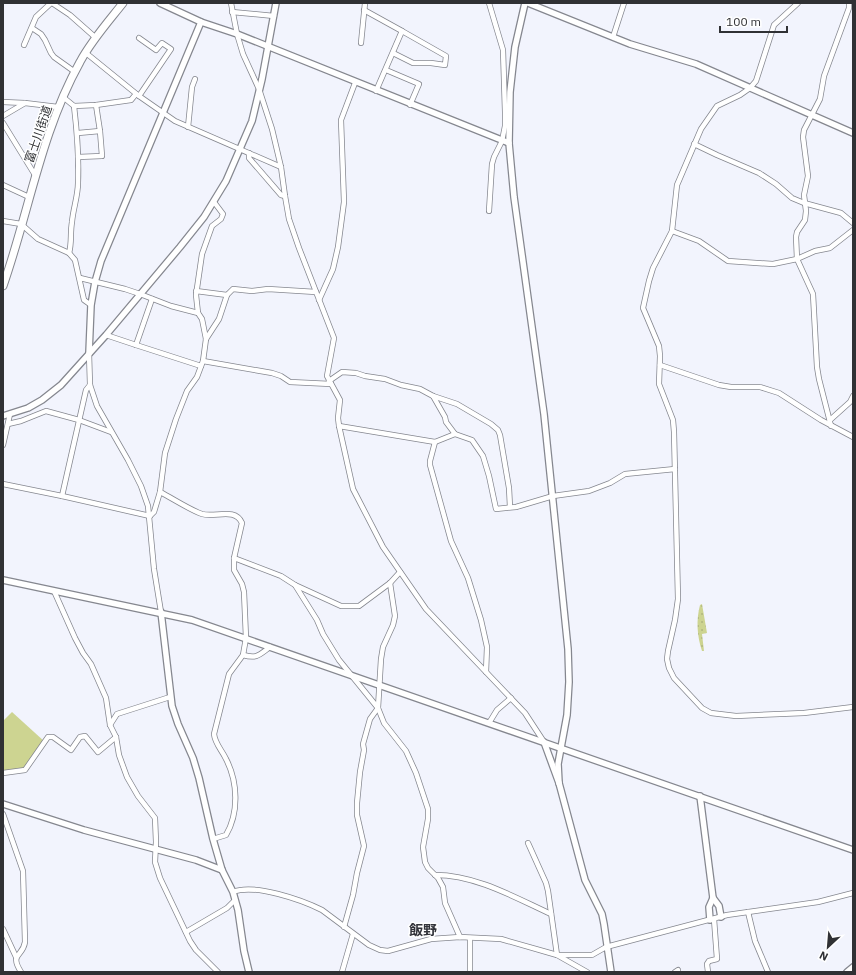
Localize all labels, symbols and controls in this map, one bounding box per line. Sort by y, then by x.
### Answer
scale bar [720,8,787,34]
text: 100 m [726,14,761,29]
street label: 富士川街道 [21,103,55,165]
district label: 飯野 [409,921,437,939]
north arrow [808,927,848,967]
text: N [817,948,830,964]

